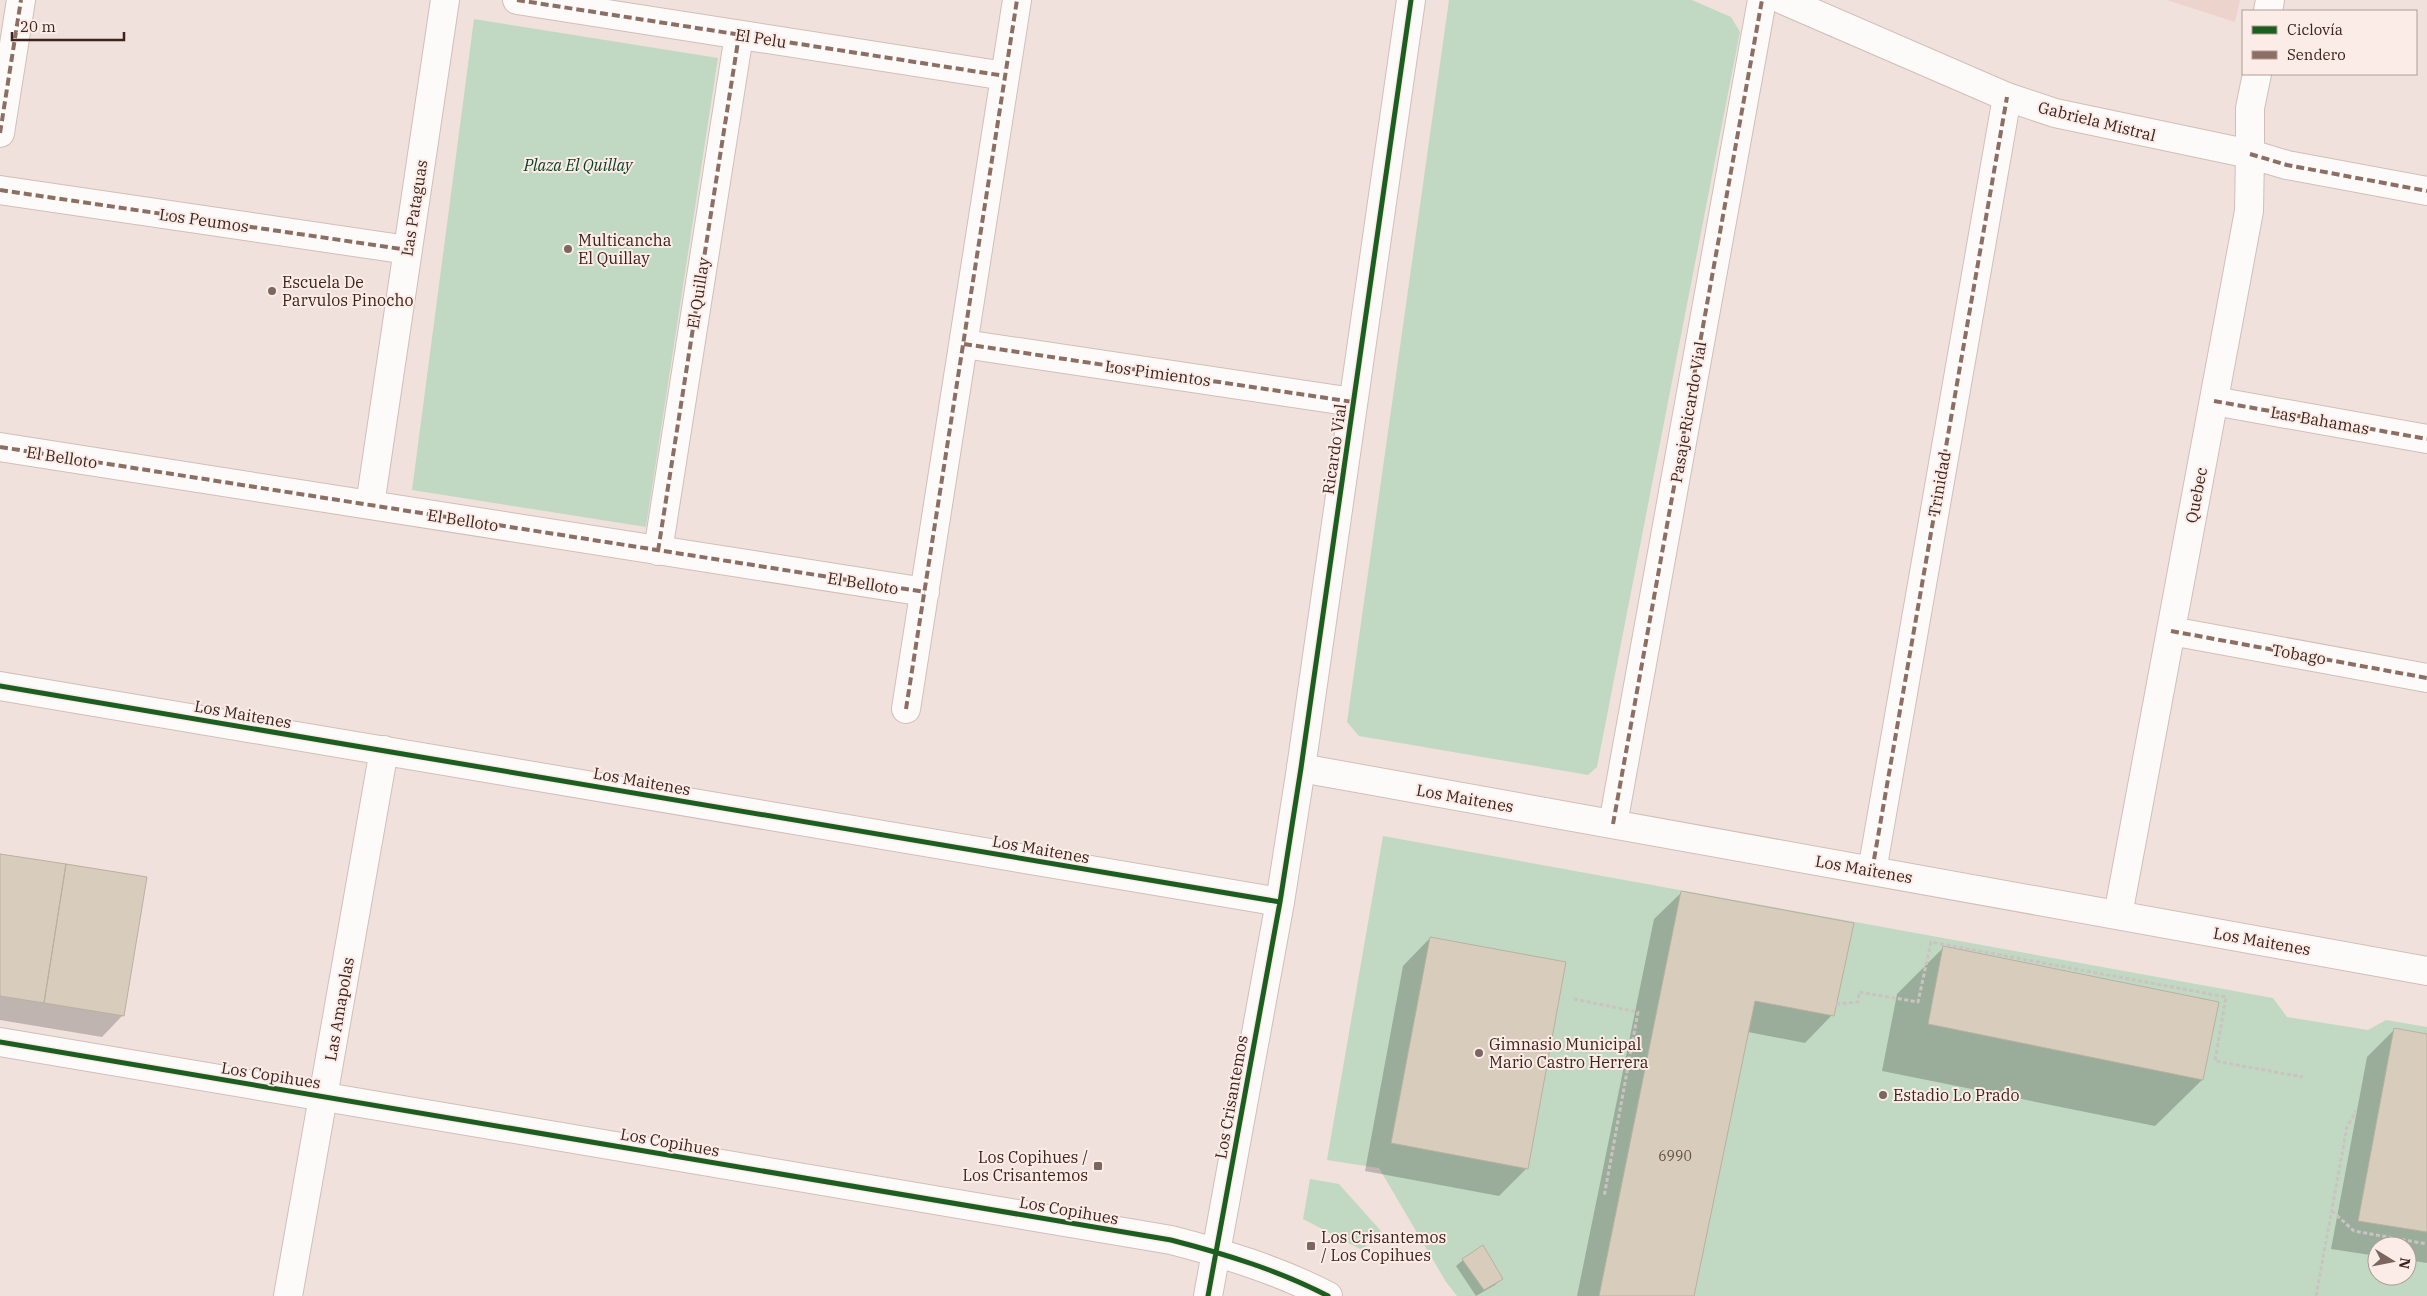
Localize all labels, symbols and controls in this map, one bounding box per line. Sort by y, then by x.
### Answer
scale bar [12,10,125,42]
legend [2242,10,2417,75]
text: 20 m [20,17,56,36]
text: Ciclovía [2287,20,2343,39]
street label: El Pelu [734,24,788,52]
text: Sendero [2287,45,2346,64]
street label: Gabriela Mistral [2036,97,2158,145]
park label: Plaza El Quillay [523,155,634,175]
street label: Las Pataguas [396,158,432,258]
street label: Los Peumos [158,204,250,236]
place label: Multicancha El Quillay [578,230,672,268]
marker: Multicancha El Quillay [562,243,574,255]
street label: El Quillay [683,255,714,330]
place label: Escuela De Parvulos Pinocho [282,272,414,310]
marker: Escuela De Parvulos Pinocho [266,285,278,297]
street label: Pasaje Ricardo Vial [1666,339,1710,484]
street label: Los Pimientos [1104,356,1212,390]
street label: Las Bahamas [2269,401,2371,439]
street label: Ricardo Vial [1318,402,1350,496]
street label: El Belloto [25,442,99,472]
street label: Trinidad [1923,450,1955,518]
street label: Quebec [2181,465,2211,525]
street label: El Belloto [426,505,500,535]
street label: El Belloto [826,568,900,598]
street label: Tobago [2270,639,2328,669]
street label: Los Maitenes [193,696,293,732]
street label: Los Maitenes [592,763,692,799]
street label: Los Maitenes [1415,780,1515,816]
street label: Los Maitenes [991,831,1091,867]
street label: Los Maitenes [1814,851,1914,887]
street label: Los Maitenes [2212,923,2312,959]
street label: Las Amapolas [320,956,358,1062]
street label: Los Crisantemos [1210,1034,1252,1160]
place label: Gimnasio Municipal Mario Castro Herrera [1489,1034,1649,1072]
marker: Gimnasio Municipal Mario Castro Herrera [1473,1047,1485,1059]
street label: Los Copihues [220,1057,322,1093]
place label: Estadio Lo Prado [1893,1085,2020,1105]
marker: Estadio Lo Prado [1877,1089,1889,1101]
street label: Los Copihues [619,1123,721,1161]
place label: Los Copihues / Los Crisantemos [963,1147,1088,1185]
house number: 6990 [1658,1147,1692,1165]
marker: Los Copihues / Los Crisantemos [1092,1160,1104,1172]
street label: Los Copihues [1018,1191,1120,1229]
place label: Los Crisantemos / Los Copihues [1321,1227,1446,1265]
north arrow [2367,1236,2417,1286]
marker: Los Crisantemos / Los Copihues [1305,1240,1317,1252]
text: N [2395,1256,2415,1270]

